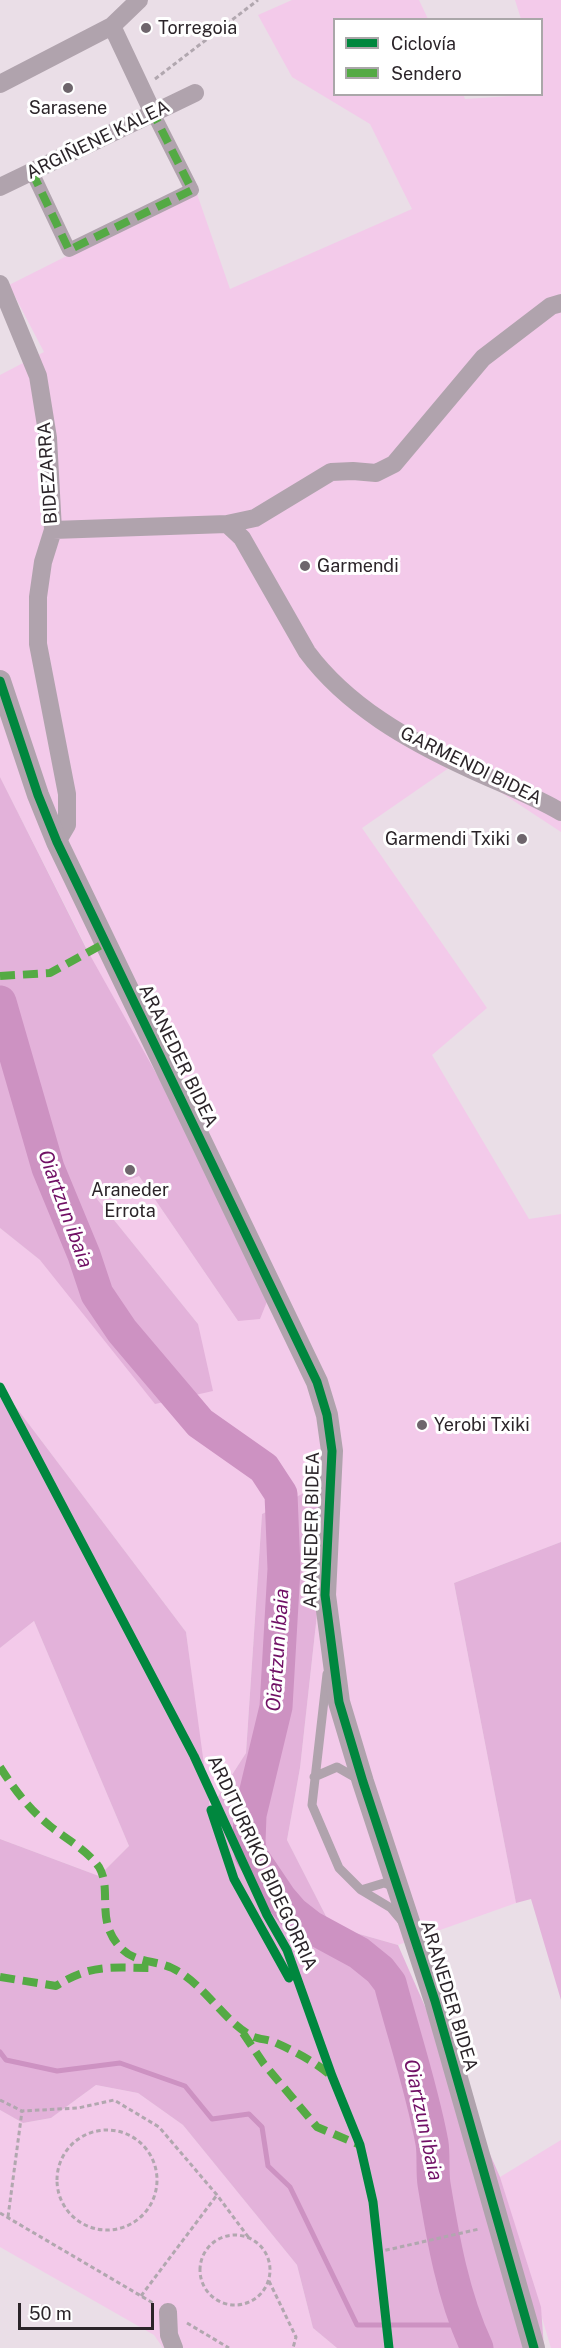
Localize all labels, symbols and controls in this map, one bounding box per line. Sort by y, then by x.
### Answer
place label: Torregoia [158,17,237,39]
legend [333,18,543,96]
marker: Torregoia [139,21,153,35]
text: Ciclovía [391,33,456,54]
text: Sendero [391,63,462,84]
marker: Sarasene [61,81,75,95]
street label: ARGIÑENE KALEA [23,96,173,184]
place label: Sarasene [29,97,107,119]
street label: BIDEZARRA [34,421,62,525]
place label: Garmendi [317,555,399,577]
marker: Garmendi [298,559,312,573]
street label: GARMENDI BIDEA [397,722,545,810]
place label: Garmendi Txiki [385,828,510,850]
marker: Garmendi Txiki [515,832,529,846]
street label: ARANEDER BIDEA [134,981,222,1131]
water label: Oiartzun ibaia [33,1147,97,1271]
marker: Araneder Errota [123,1163,137,1177]
place label: Araneder Errota [91,1179,169,1222]
place label: Yerobi Txiki [434,1414,530,1436]
marker: Yerobi Txiki [415,1418,429,1432]
street label: ARANEDER BIDEA [300,1452,324,1608]
water label: Oiartzun ibaia [262,1588,294,1712]
street label: ARDITURRIKO BIDEGORRIA [203,1752,321,1974]
street label: ARANEDER BIDEA [416,1918,482,2074]
water label: Oiartzun ibaia [398,2057,448,2183]
scale bar [21,2291,158,2329]
text: 50 m [29,2303,72,2324]

